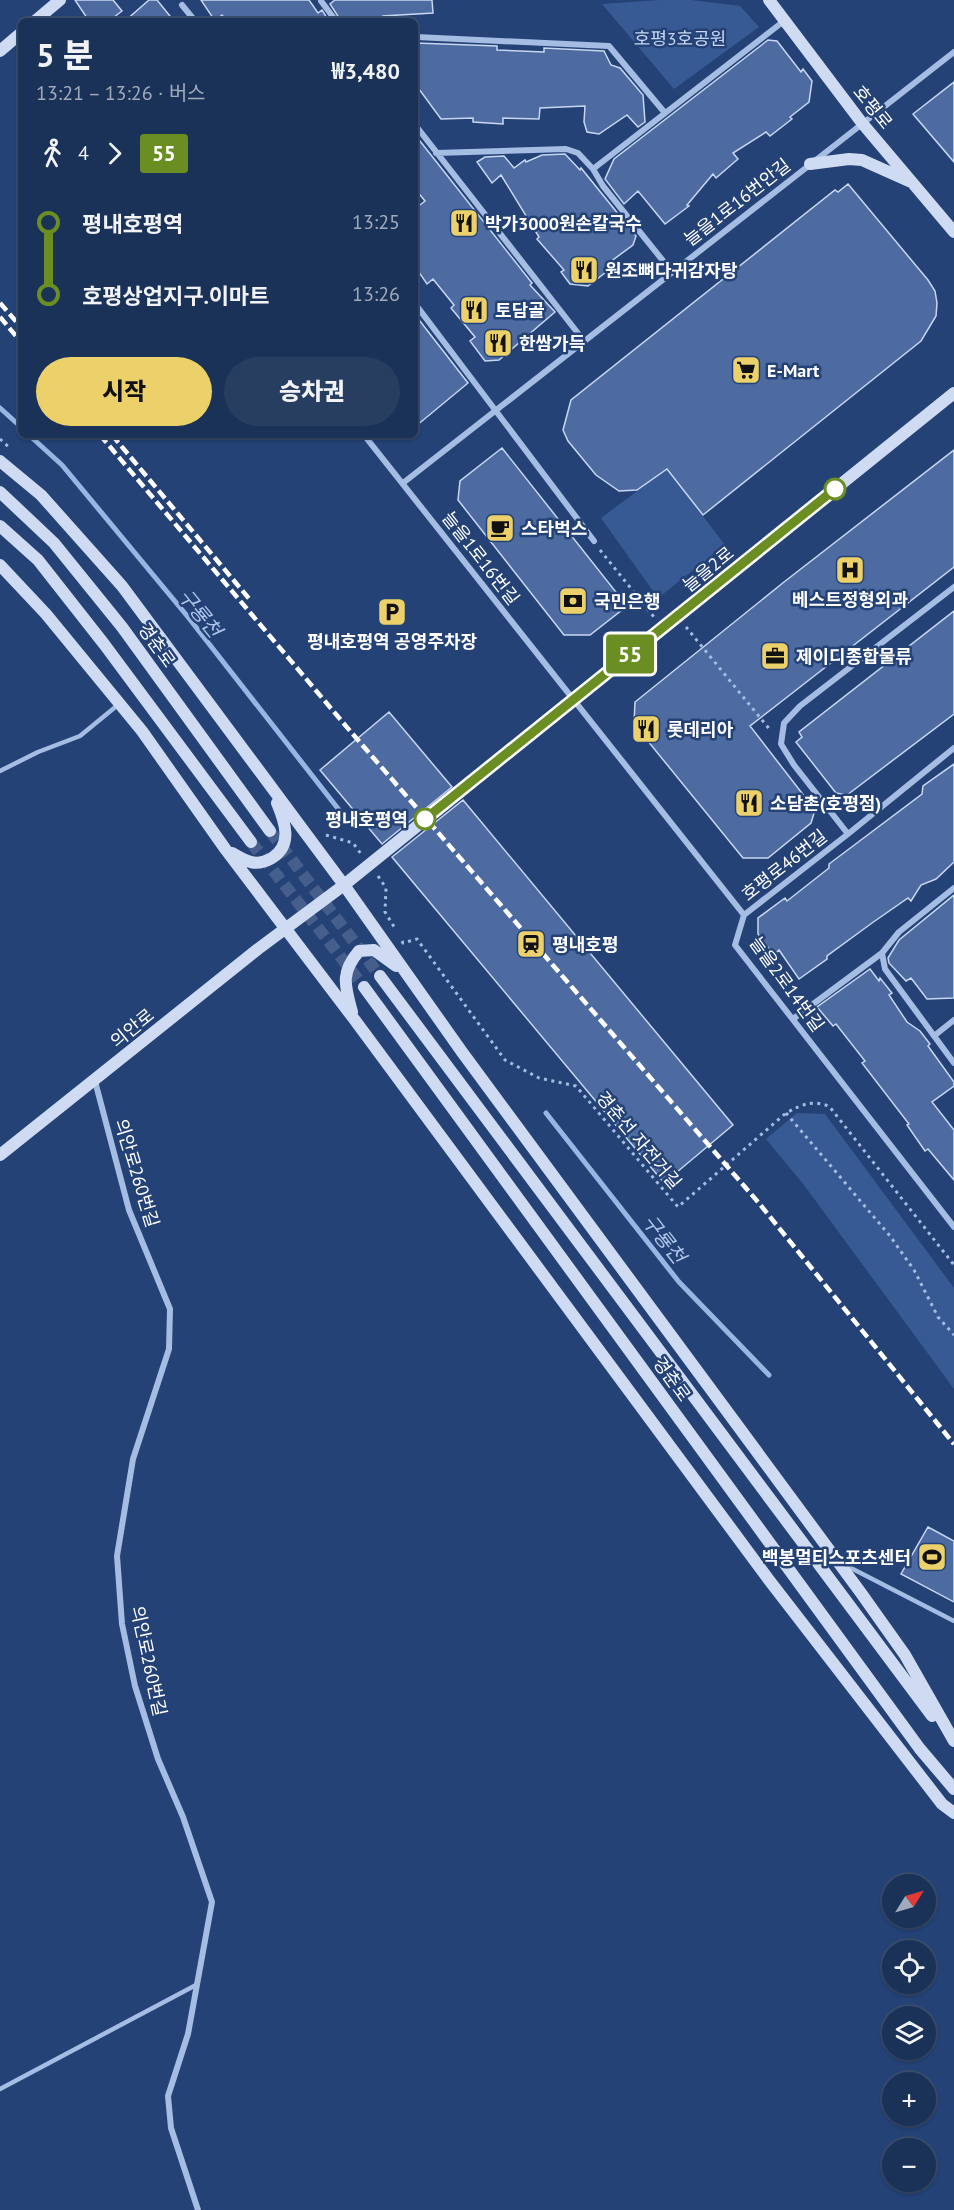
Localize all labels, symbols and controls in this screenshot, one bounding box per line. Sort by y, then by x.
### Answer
park label: 호평3호공원 [634,27,726,50]
text: 5 분 [36,33,93,76]
text: ₩3,480 [332,57,400,85]
text: 13:21 – 13:26 · 버스 [36,80,205,106]
street label: 호평로 [848,80,898,134]
icon: walk [36,137,69,170]
icon: forward [98,137,131,170]
text: 4 [78,140,89,166]
text: 55 [152,140,176,167]
street label: 늘을1로16번안길 [679,153,795,251]
restaurant icon: 박가3000원손칼국수 [448,207,480,239]
text: 13:25 [352,209,400,235]
text: 평내호평역 [82,210,183,238]
place label: 박가3000원손칼국수 [485,212,642,235]
restaurant icon: 원조뼈다귀감자탕 [568,254,600,286]
place label: 원조뼈다귀감자탕 [605,259,738,282]
text: 13:26 [352,281,400,307]
text: 호평상업지구.이마트 [82,282,270,310]
restaurant icon: 토담골 [458,294,490,326]
place label: 토담골 [495,299,545,322]
restaurant icon: 한쌈가득 [482,327,514,359]
place label: 한쌈가득 [519,332,585,355]
supermarket icon: E-Mart [730,354,762,386]
button: 시작 [36,357,212,426]
button: 승차권 [224,357,400,426]
place label: E-Mart [767,359,820,382]
unlabelled marker [824,478,846,500]
street label: 늘을1로16번길 [437,507,525,609]
cafe icon: 스타벅스 [484,512,516,544]
place label: 스타벅스 [521,517,587,540]
street label: 늘을2로 [678,541,738,597]
hospital icon: 베스트정형외과 [834,554,866,586]
water label: 구룡천 [173,583,229,645]
bank icon: 국민은행 [557,585,589,617]
place label: 베스트정형외과 [792,588,908,611]
place label: 국민은행 [594,590,660,613]
parking icon: 평내호평역 공영주차장 [376,596,408,628]
street label: 경춘로 [133,618,181,672]
place label: 평내호평역 공영주차장 [307,630,478,653]
line badge: 55 [603,634,657,674]
office icon: 제이디종합물류 [759,640,791,672]
text: 55 [618,641,642,668]
place label: 제이디종합물류 [796,645,912,668]
restaurant icon: 롯데리아 [630,713,662,745]
place label: 롯데리아 [667,718,734,741]
restaurant icon: 소담촌(호평점) [733,787,765,819]
place label: 소담촌(호평점) [770,792,881,815]
place label: 평내호평역 [325,808,408,831]
marker: 평내호평역 [414,808,436,830]
street label: 호평로46번길 [737,824,831,906]
station icon: 평내호평 [515,928,547,960]
street label: 늘을2로14번길 [745,932,829,1036]
place label: 평내호평 [552,933,618,956]
street label: 의안로 [105,1003,159,1053]
street label: 경춘선 자전거길 [591,1086,687,1194]
street label: 의안로260번길 [110,1116,164,1230]
water label: 구룡천 [637,1209,693,1271]
street label: 경춘로 [648,1352,696,1406]
sports icon: 백봉멀티스포츠센터 [916,1541,948,1573]
place label: 백봉멀티스포츠센터 [762,1546,911,1569]
street label: 의안로260번길 [126,1604,172,1718]
north arrow [882,1874,936,1928]
map controls [882,1874,936,2192]
button: locate [882,1940,936,1994]
button: layers [882,2006,936,2060]
button: + [882,2072,936,2126]
button: − [882,2138,936,2192]

